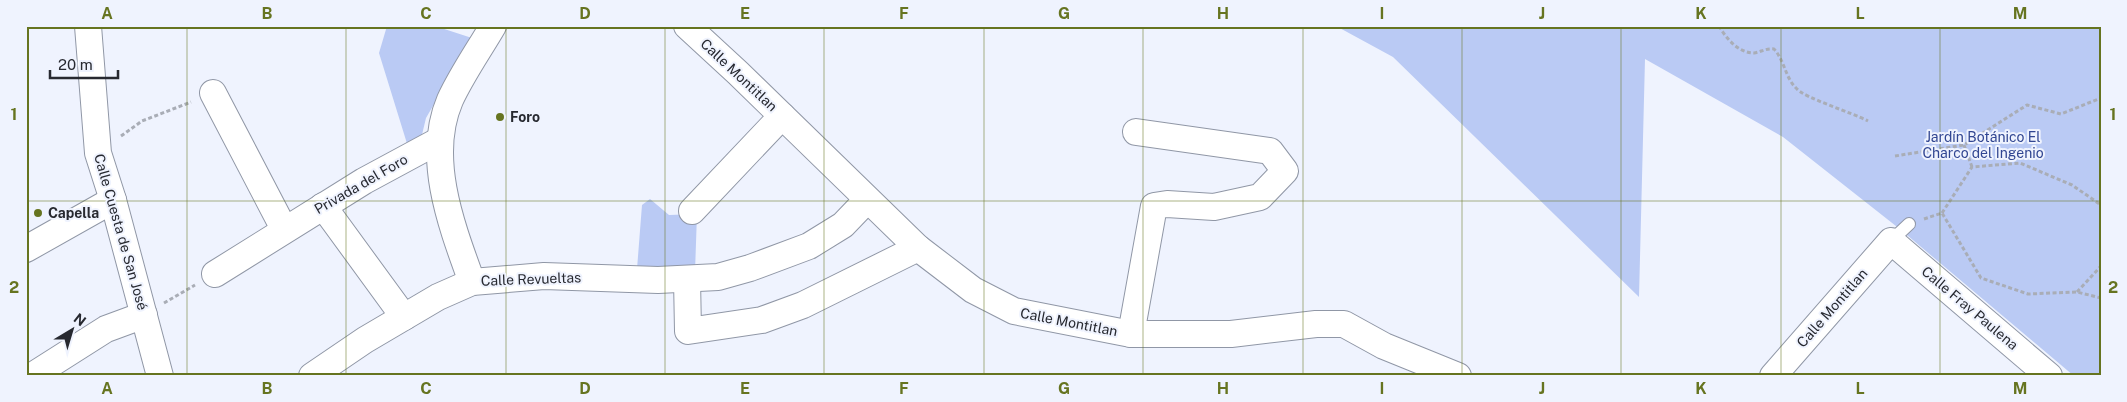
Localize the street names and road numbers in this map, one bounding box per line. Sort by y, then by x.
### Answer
street label: Calle Montitlan [697,35,781,115]
street label: Privada del Foro [312,151,411,217]
street label: Calle Cuesta de San José [91,152,151,312]
street label: Calle Fray Paulena [1919,263,2021,353]
street label: Calle Montitlan [1794,265,1870,351]
street label: Calle Revueltas [481,269,581,289]
street label: Calle Montitlan [1019,305,1119,339]

